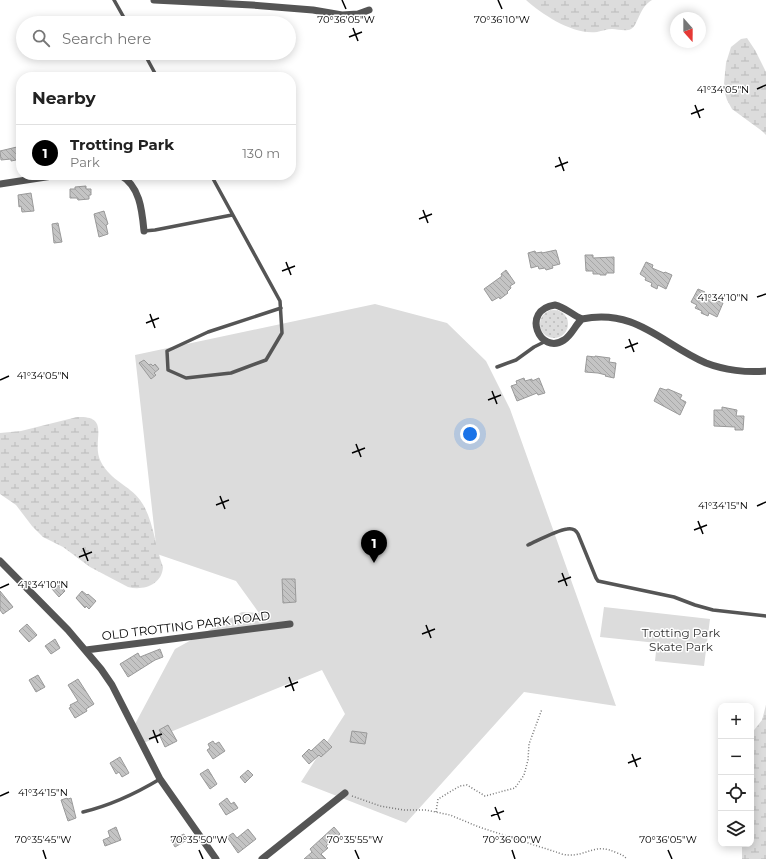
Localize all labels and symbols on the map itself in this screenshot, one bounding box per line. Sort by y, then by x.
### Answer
north arrow [670,12,706,48]
text: 70°36'05"W [317,13,375,26]
text: 70°36'10"W [474,13,530,26]
text: 41°34'05"N [697,83,749,96]
text: 41°34'10"N [698,291,748,304]
text: 41°34'05"N [17,369,69,382]
your location [460,424,480,444]
text: 41°34'15"N [698,499,748,512]
pin: 1 [361,530,387,563]
text: 41°34'10"N [18,578,68,591]
street label: OLD TROTTING PARK ROAD [101,608,271,643]
park label: Trotting Park Skate Park [642,625,721,654]
text: 41°34'15"N [18,786,68,799]
text: 70°35'45"W [15,833,71,846]
text: 70°35'50"W [170,833,228,846]
text: 70°35'55"W [327,833,383,846]
text: 70°36'00"W [483,833,541,846]
text: 70°36'05"W [639,833,697,846]

